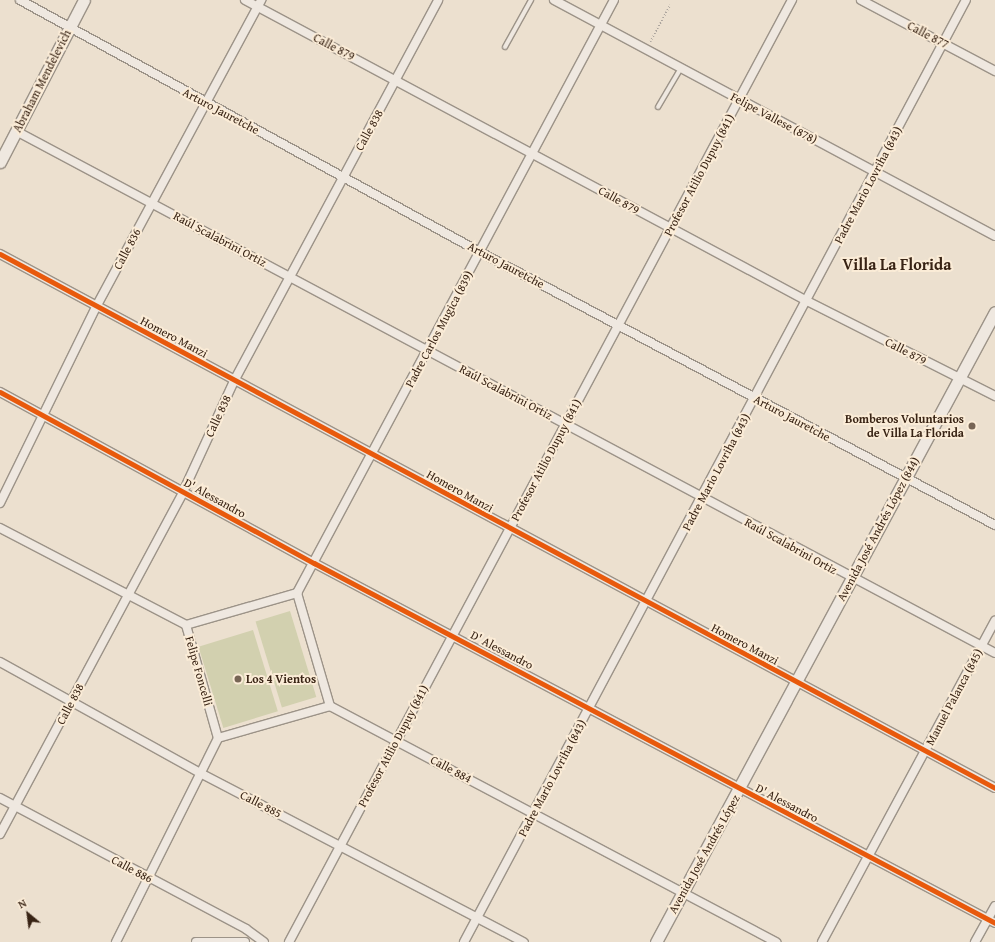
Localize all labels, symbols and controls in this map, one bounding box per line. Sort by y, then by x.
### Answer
street label: Calle 877 [905,18,951,52]
street label: Abraham Mendelevich [10,27,74,135]
street label: Calle 879 [311,30,357,64]
street label: Arturo Jauretche [180,85,262,137]
street label: Felipe Vallese (878) [728,89,820,147]
street label: Calle 838 [352,107,386,153]
street label: Profesor Atilio Dupuy (841) [661,112,737,238]
street label: Padre Mario Lovriha (843) [831,124,905,246]
street label: Calle 879 [596,183,642,217]
street label: Raúl Scalabrini Ortiz [171,208,269,270]
street label: Calle 836 [110,226,144,272]
street label: Arturo Jauretche [465,239,547,291]
district label: Villa La Florida [843,254,951,274]
street label: Padre Carlos Mugica (839) [402,268,476,390]
street label: Homero Manzi [138,313,210,361]
street label: Calle 879 [883,334,929,368]
street label: Raúl Scalabrini Ortiz [457,361,555,423]
street label: Arturo Jauretche [751,392,833,444]
street label: Calle 838 [202,393,234,439]
street label: Profesor Atilio Dupuy (841) [508,397,584,523]
street label: Padre Mario Lovriha (843) [679,411,753,533]
place label: Bomberos Voluntarios de Villa La Florida [845,412,964,440]
marker: Bomberos Voluntarios de Villa La Florida [967,421,977,431]
street label: Avenida José Andrés López (844) [834,454,922,604]
street label: Homero Manzi [424,467,496,515]
street label: D' Alessandro [182,475,248,521]
street label: Raúl Scalabrini Ortiz [742,515,840,577]
street label: Homero Manzi [709,620,781,668]
street label: D' Alessandro [468,628,536,672]
street label: Felipe Foncelli [182,635,216,707]
street label: Manuel Palanca (845) [923,646,985,748]
place label: Los 4 Vientos [246,672,316,686]
marker: Los 4 Vientos [233,674,243,684]
street label: Calle 838 [53,681,87,727]
street label: Profesor Atilio Dupuy (841) [355,683,431,809]
street label: Padre Mario Lovriha (843) [515,717,589,839]
street label: Calle 884 [428,752,474,786]
street label: D' Alessandro [753,781,821,825]
street label: Calle 885 [238,787,284,821]
street label: Avenida José Andrés López [665,792,743,916]
street label: Calle 886 [109,852,155,886]
north arrow [8,894,48,934]
text: N [15,895,29,912]

